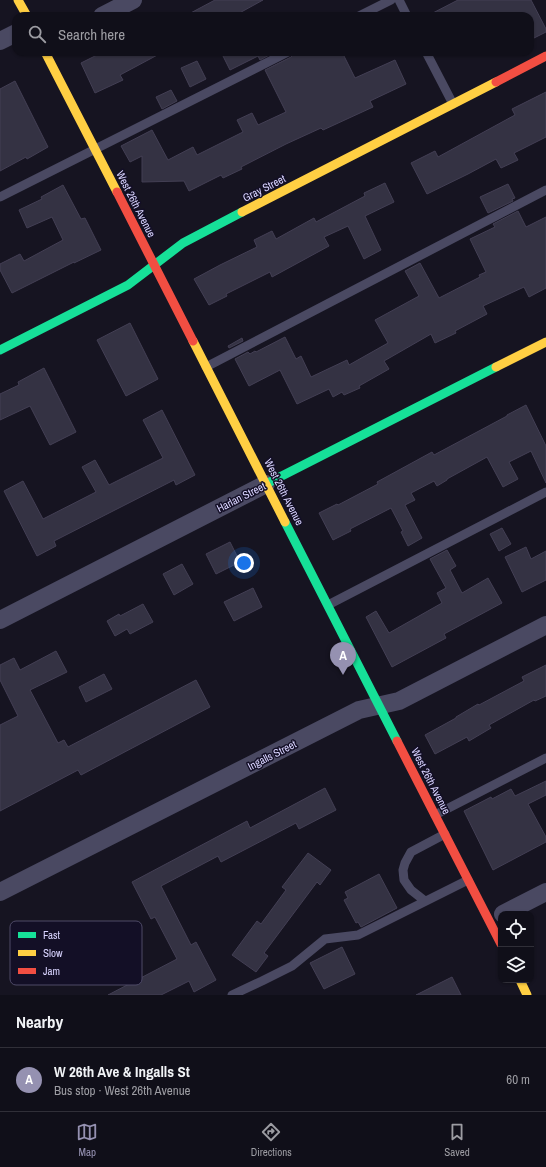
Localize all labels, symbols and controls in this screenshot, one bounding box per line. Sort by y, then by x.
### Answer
search box [12,12,534,56]
icon: search [26,23,48,45]
text: Search here [58,24,125,45]
street label: West 26th Avenue [113,168,159,240]
street label: Gray Street [240,171,288,205]
street label: West 26th Avenue [261,456,307,528]
street label: Harlan Street [214,478,268,515]
your location [234,553,254,573]
pin: A [330,642,356,675]
street label: Ingalls Street [245,737,299,773]
street label: West 26th Avenue [408,745,454,817]
map controls [498,911,534,983]
button: locate [498,911,534,947]
legend [10,921,142,985]
text: Fast [43,928,61,942]
text: Slow [43,946,63,960]
button: layers [498,947,534,983]
text: Jam [43,964,60,978]
text: Nearby [16,1010,63,1033]
text: W 26th Ave & Ingalls St [54,1061,190,1082]
text: A [25,1071,33,1088]
text: 60 m [506,1071,530,1088]
text: Bus stop · West 26th Avenue [54,1082,191,1099]
tab: Map [76,1121,98,1159]
tab: Directions [251,1121,292,1159]
tab: Saved [444,1121,470,1159]

